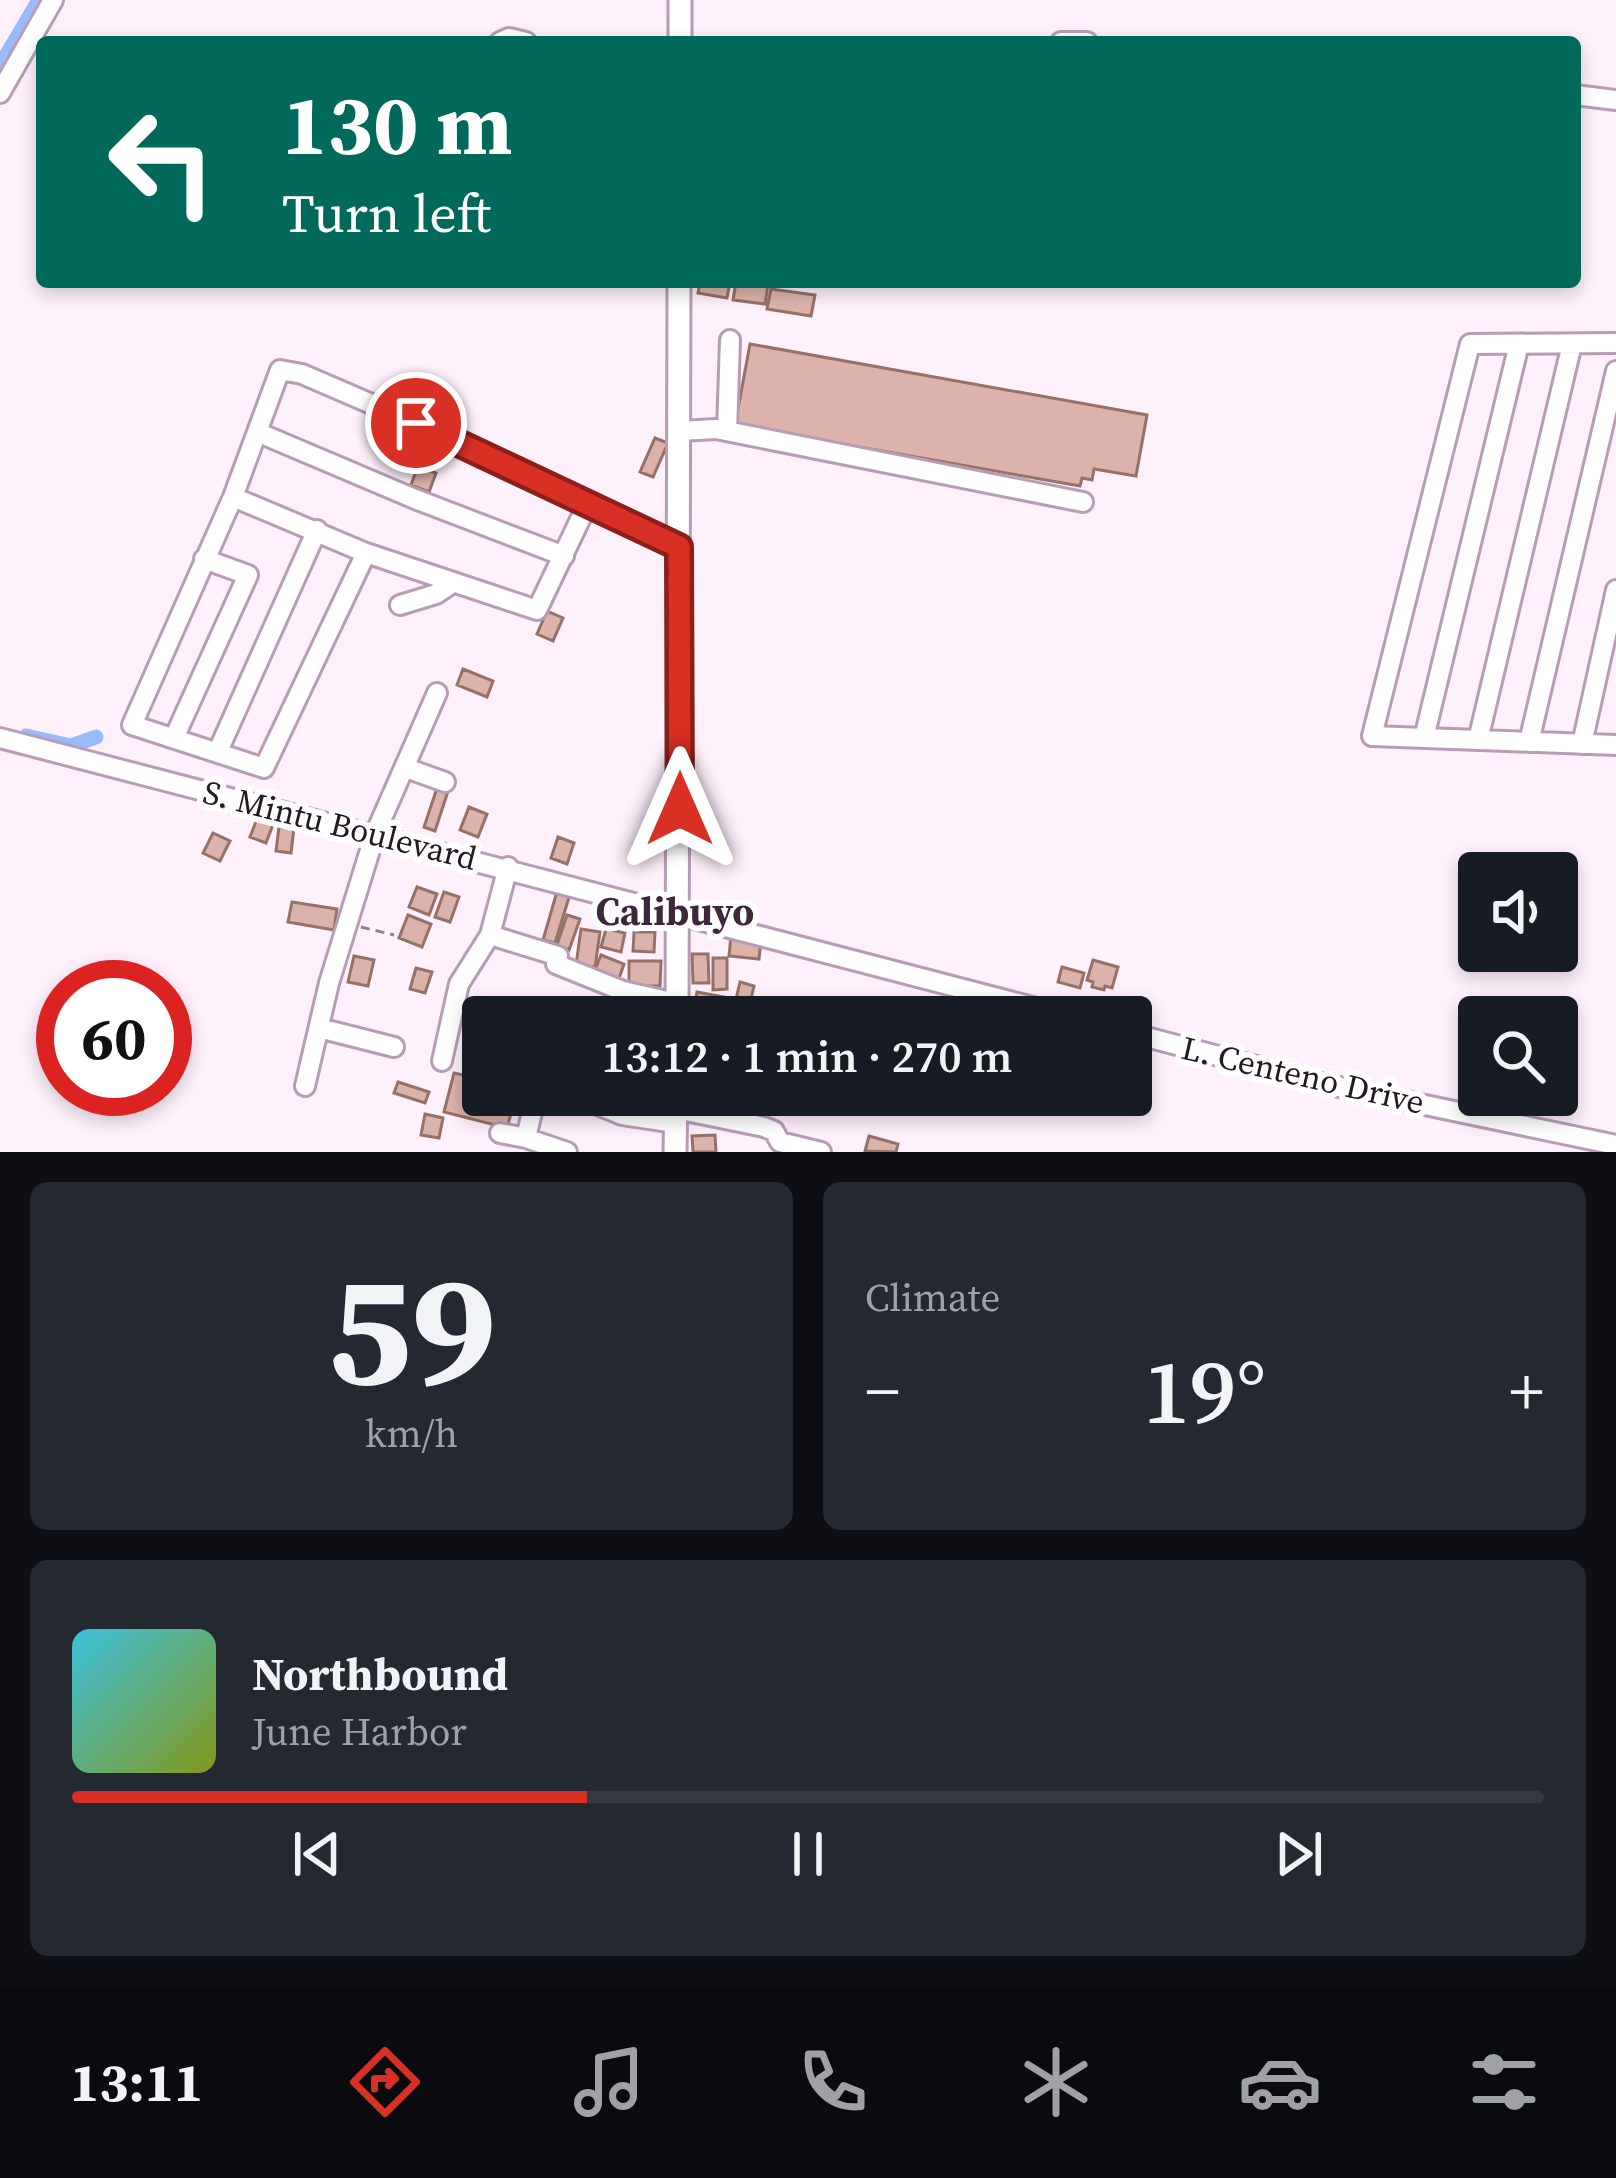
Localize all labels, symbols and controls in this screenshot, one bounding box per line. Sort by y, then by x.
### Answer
text: 130 m [282,67,513,182]
icon: left [84,84,240,240]
text: Turn left [282,176,491,250]
pin [365,372,467,474]
icon: arrive [383,390,449,456]
position arrow [617,746,743,872]
street label: S. Mintu Boulevard [199,769,482,881]
map controls [1458,852,1578,1116]
button: sound [1458,852,1578,972]
district label: Calibuyo [596,885,754,938]
speed limit sign: 60 [36,960,192,1116]
button: search [1458,996,1578,1116]
text: 13:12 · 1 min · 270 m [602,1025,1012,1087]
street label: L. Centeno Drive [1177,1025,1429,1125]
text: 59 [327,1222,496,1436]
text: Climate [865,1271,1000,1324]
text: 19° [1143,1330,1266,1453]
text: − [865,1346,900,1436]
text: + [1509,1346,1544,1436]
text: km/h [365,1407,458,1460]
text: Northbound [252,1643,508,1705]
text: June Harbor [252,1705,467,1758]
icon: previous [284,1821,350,1887]
icon: pause [775,1821,841,1887]
icon: next [1266,1821,1332,1887]
icon: directions [343,2040,427,2124]
icon: music [567,2040,651,2124]
icon: phone [791,2040,875,2124]
icon: climate [1014,2040,1098,2124]
icon: car [1238,2040,1322,2124]
icon: filters [1462,2040,1546,2124]
text: 13:11 [70,2045,203,2119]

